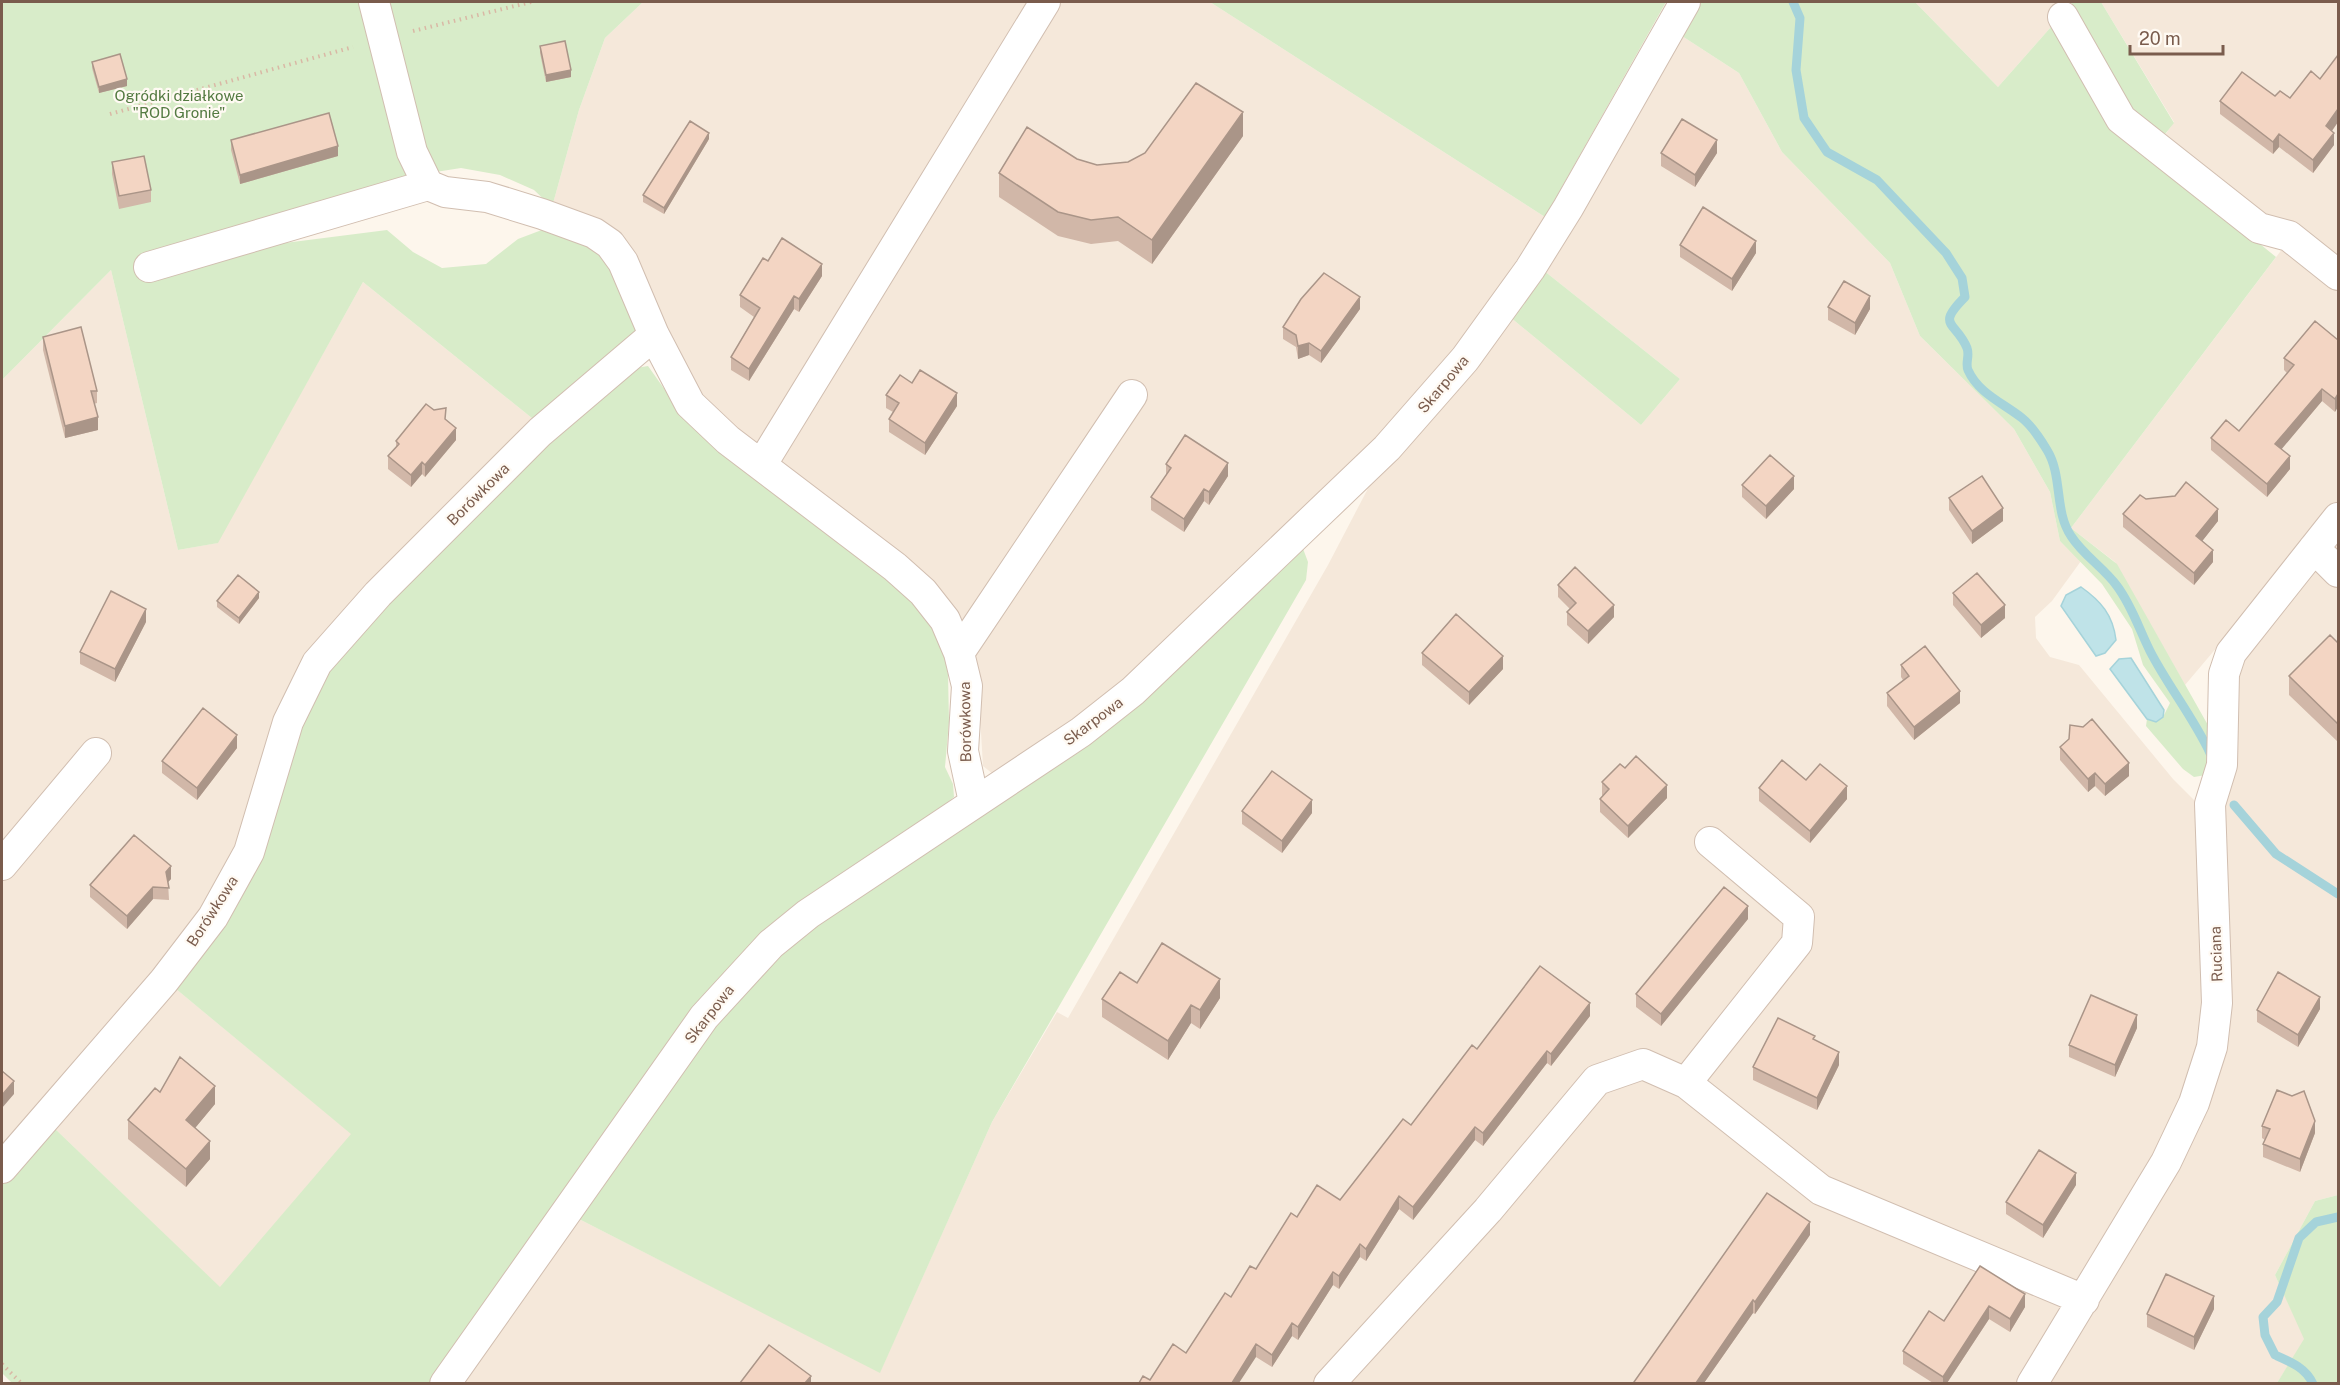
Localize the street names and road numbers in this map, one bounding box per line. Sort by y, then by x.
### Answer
street label: Skarpowa [1414,352,1472,416]
street label: Borówkowa [443,459,513,529]
street label: Borówkowa [956,682,974,762]
street label: Skarpowa [1060,693,1126,749]
street label: Borówkowa [183,873,241,949]
street label: Ruciana [2207,926,2225,982]
street label: Skarpowa [681,981,737,1047]

